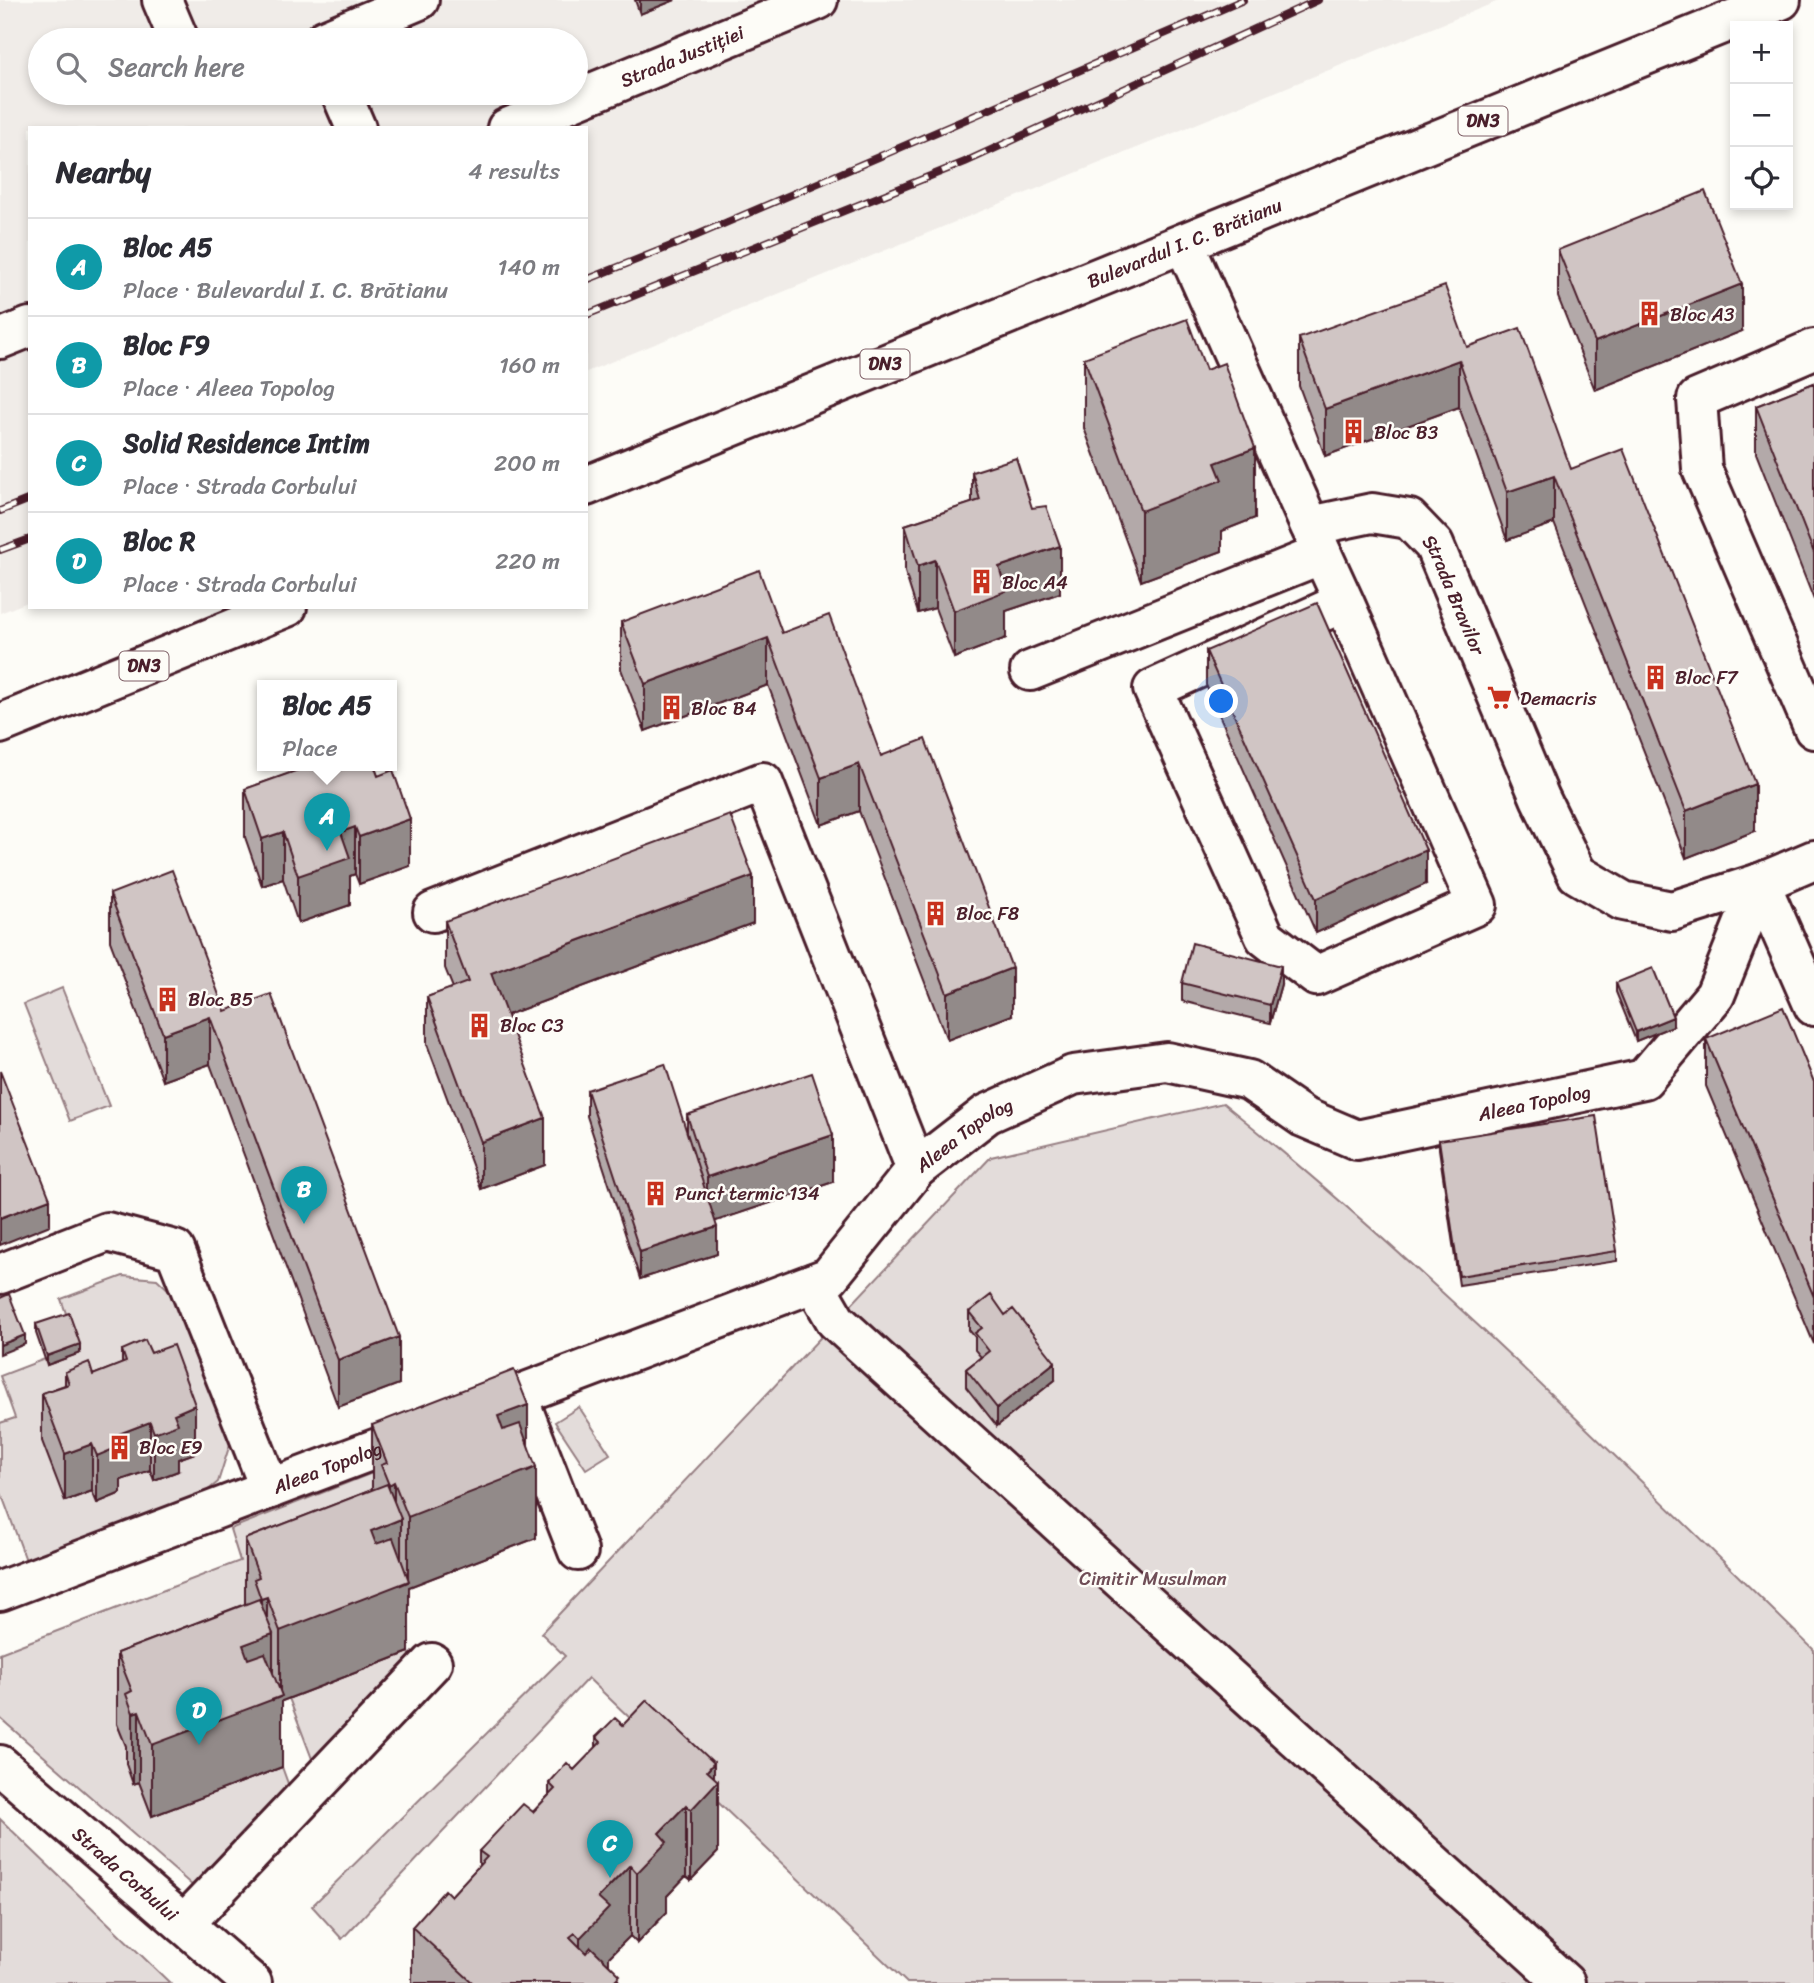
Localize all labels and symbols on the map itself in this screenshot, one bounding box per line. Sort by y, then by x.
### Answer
street label: Strada Justiției [615,15,750,96]
road number: DN3 [1458,106,1508,136]
street label: Bulevardul I. C. Brătianu [1082,188,1287,297]
place label: Bloc A3 [1670,298,1735,331]
building icon: Bloc A3 [1636,300,1664,328]
road number: DN3 [860,350,910,378]
place label: Bloc B3 [1374,416,1439,449]
building icon: Bloc B3 [1340,418,1368,446]
street label: Strada Bravilor [1415,526,1495,661]
place label: Bloc A4 [1002,566,1068,599]
building icon: Bloc A4 [968,568,996,596]
road number: DN3 [120,652,168,680]
place label: Bloc F7 [1675,661,1739,694]
building icon: Bloc F7 [1641,663,1669,691]
place label: Demacris [1520,682,1597,715]
your location [1204,684,1238,718]
supermarket icon: Demacris [1486,684,1514,712]
place label: Bloc B4 [691,692,757,725]
building icon: Bloc B4 [657,694,685,722]
pin: A [304,793,350,851]
place label: Bloc F8 [956,897,1020,930]
building icon: Bloc F8 [922,899,950,927]
place label: Bloc B5 [188,983,254,1016]
building icon: Bloc B5 [154,985,182,1013]
place label: Bloc C3 [500,1009,564,1042]
building icon: Bloc C3 [466,1011,494,1039]
street label: Aleea Topolog [1474,1074,1594,1131]
street label: Aleea Topolog [907,1088,1018,1181]
pin: B [281,1166,327,1224]
place label: Punct termic 134 [675,1177,820,1210]
building icon: Punct termic 134 [641,1179,669,1207]
place label: Bloc E9 [139,1431,203,1464]
street label: Aleea Topolog [267,1431,387,1503]
building icon: Bloc E9 [105,1433,133,1461]
park label: Cimitir Musulman [1079,1562,1227,1595]
pin: D [176,1687,222,1745]
street label: Strada Corbului [65,1818,187,1930]
pin: C [587,1820,633,1878]

